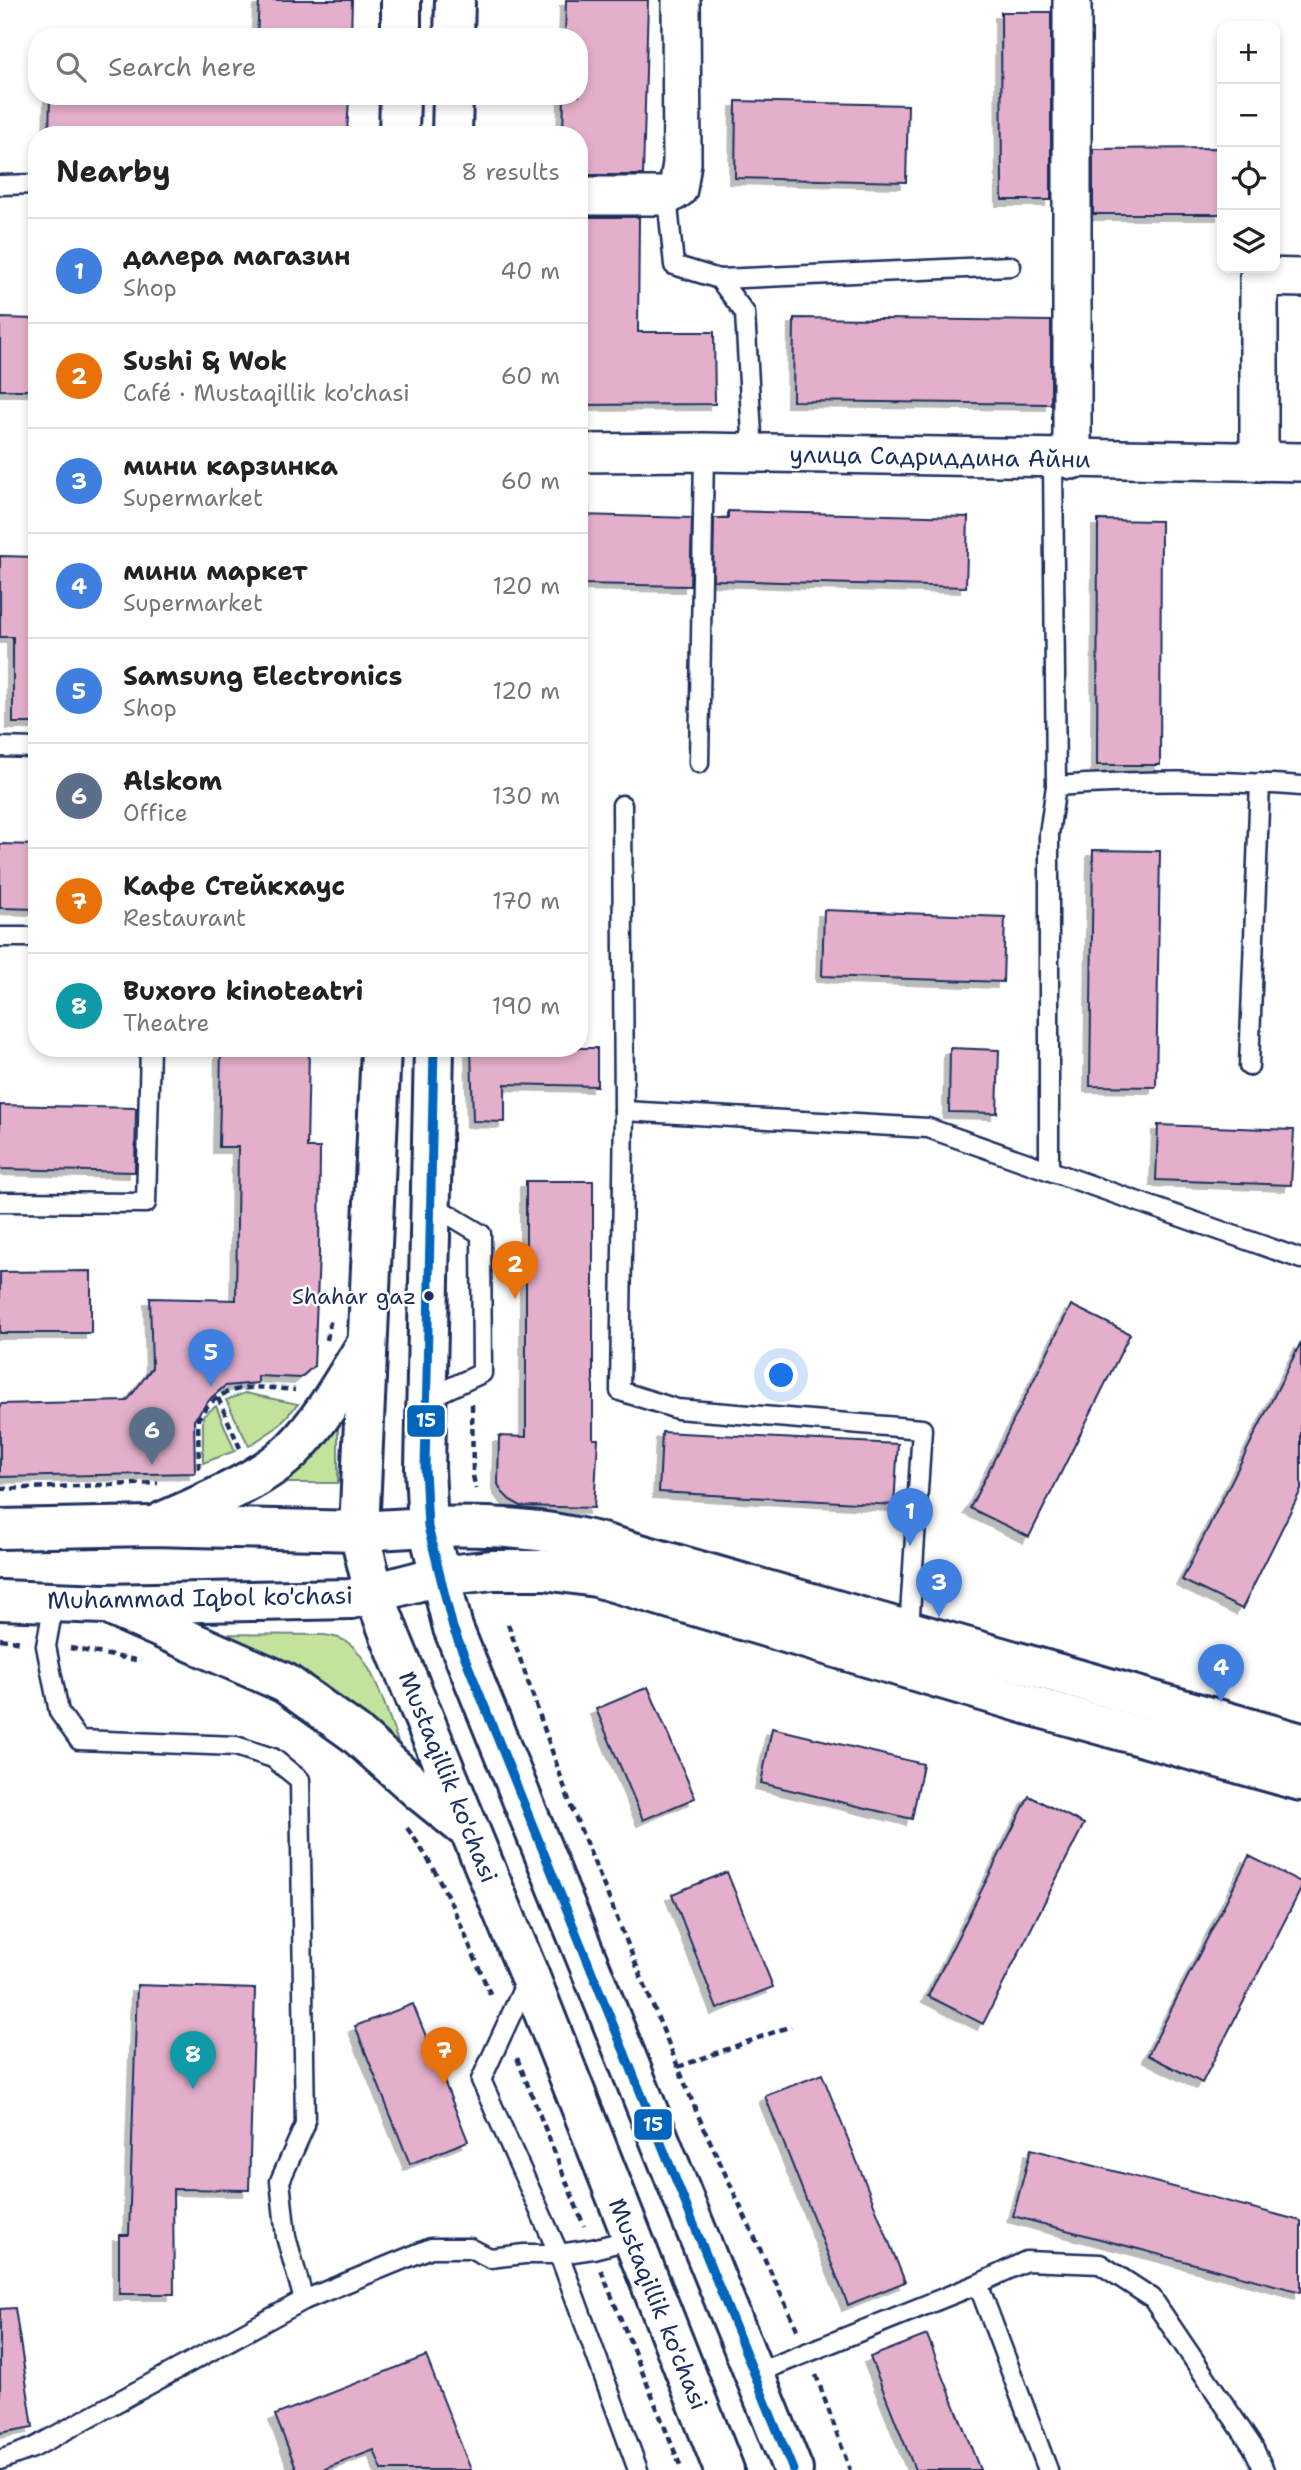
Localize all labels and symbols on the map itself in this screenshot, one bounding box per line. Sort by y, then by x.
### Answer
street label: улица Садриддина Айни [789,438,1091,476]
pin: 2 [492,1241,538,1299]
place label: Shahar gaz [292,1282,416,1311]
marker: Shahar gaz [422,1289,436,1303]
pin: 5 [188,1329,234,1387]
your location [764,1358,798,1392]
line badge: 15 [406,1404,446,1438]
pin: 6 [129,1407,175,1465]
text: 15 [416,1408,436,1433]
pin: 1 [887,1488,933,1546]
pin: 3 [916,1559,962,1617]
street label: Muhammad Iqbol ko'chasi [47,1579,353,1617]
pin: 4 [1198,1644,1244,1702]
street label: Mustaqillik ko'chasi [391,1666,505,1888]
pin: 7 [421,2027,467,2085]
pin: 8 [170,2031,216,2089]
line badge: 15 [633,2108,673,2141]
text: 15 [643,2112,663,2137]
street label: Mustaqillik ko'chasi [601,2193,715,2415]

